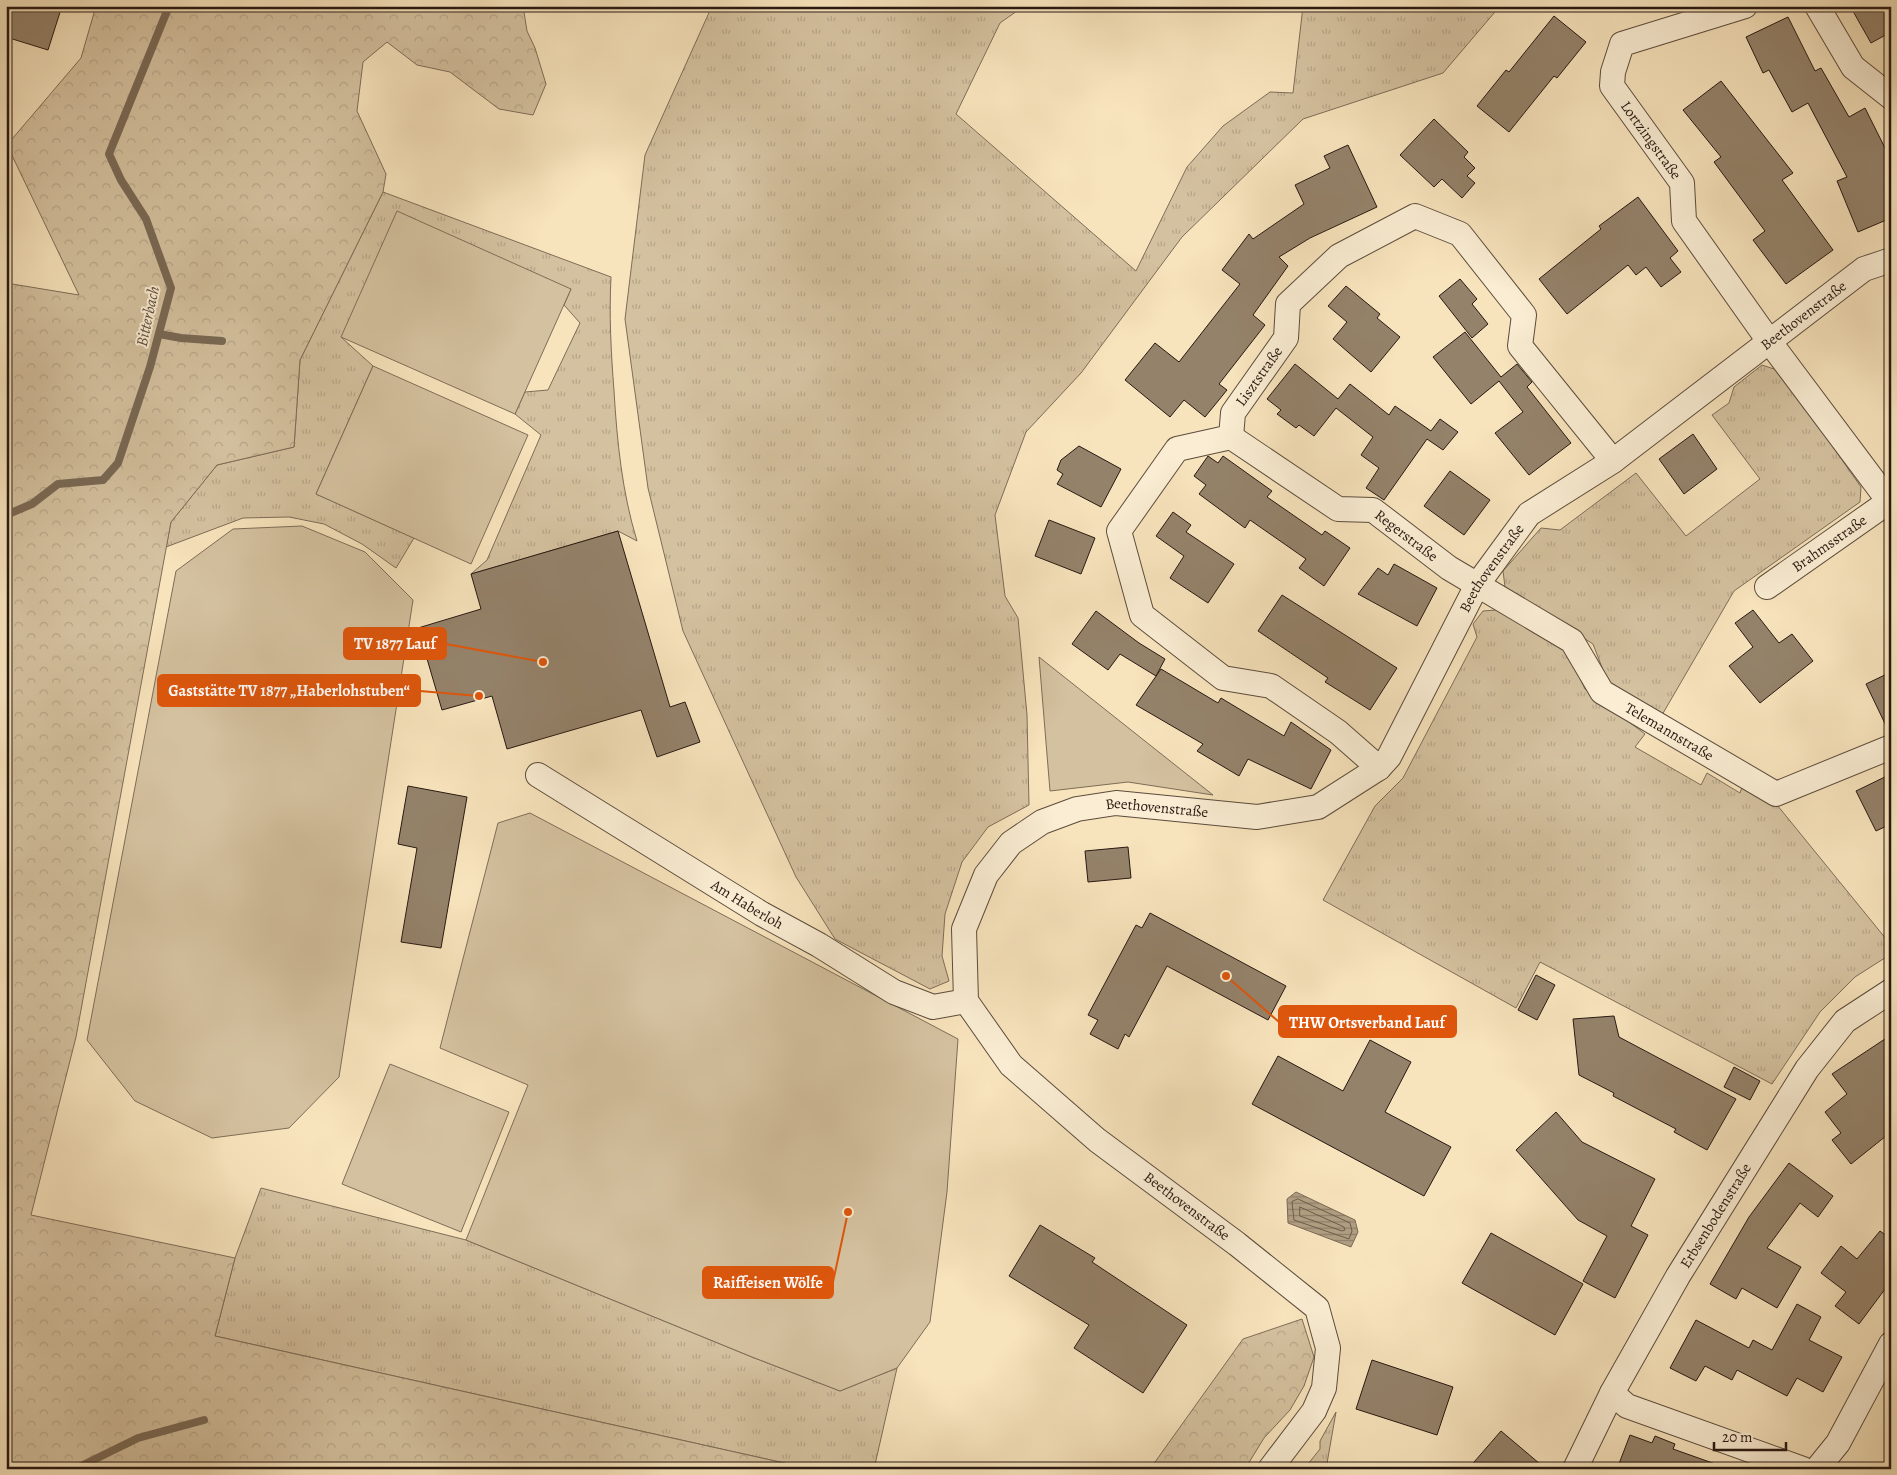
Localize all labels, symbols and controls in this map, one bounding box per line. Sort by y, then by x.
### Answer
street label: Lortzingstraße [1616,97,1686,184]
street label: Beethovenstraße [1756,276,1851,355]
water label: Bitterbach [131,284,165,349]
street label: Lisztstraße [1231,342,1287,410]
street label: Regerstraße [1371,505,1442,566]
street label: Brahmsstraße [1788,510,1871,577]
street label: Beethovenstraße [1455,519,1529,616]
callout: TV 1877 Lauf [344,628,446,659]
text: TV 1877 Lauf [354,633,439,655]
callout: Gaststätte TV 1877 „Haberlohstuben“ [158,675,420,706]
text: Gaststätte TV 1877 „Haberlohstuben“ [168,680,410,702]
street label: Telemannstraße [1621,698,1718,765]
street label: Beethovenstraße [1104,793,1209,822]
street label: Am Haberloh [706,874,787,934]
callout: THW Ortsverband Lauf [1279,1006,1456,1037]
text: THW Ortsverband Lauf [1289,1012,1448,1034]
street label: Erbsenbodenstraße [1675,1159,1756,1272]
street label: Beethovenstraße [1140,1167,1234,1245]
callout: Raiffeisen Wölfe [703,1267,833,1298]
text: Raiffeisen Wölfe [713,1272,823,1294]
scale bar [1714,1420,1787,1452]
text: 20 m [1722,1427,1753,1447]

